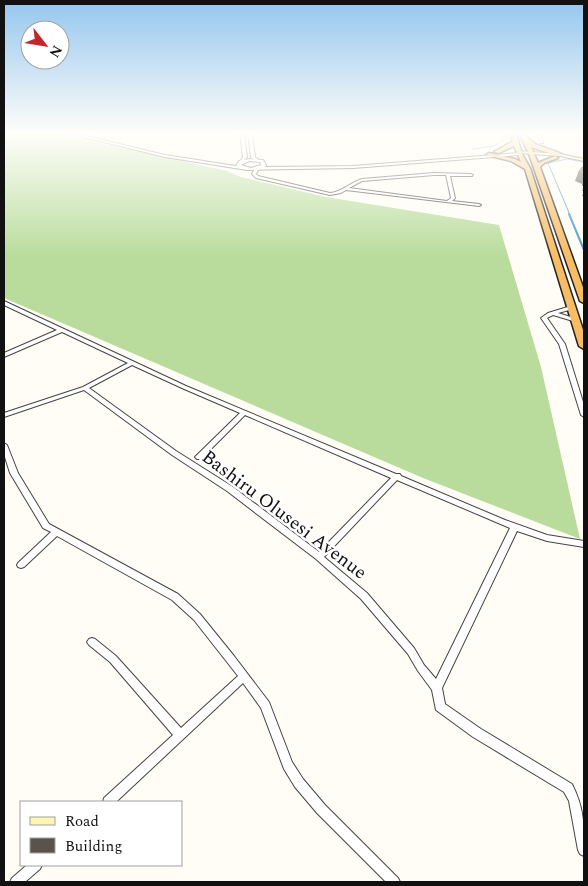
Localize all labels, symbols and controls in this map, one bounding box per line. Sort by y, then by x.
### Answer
north arrow [20,20,70,70]
text: N [44,41,68,62]
street label: Bashiru Olusesi Avenue [195,443,373,587]
legend [20,801,182,866]
text: Road [65,810,99,833]
text: Building [65,835,122,858]

